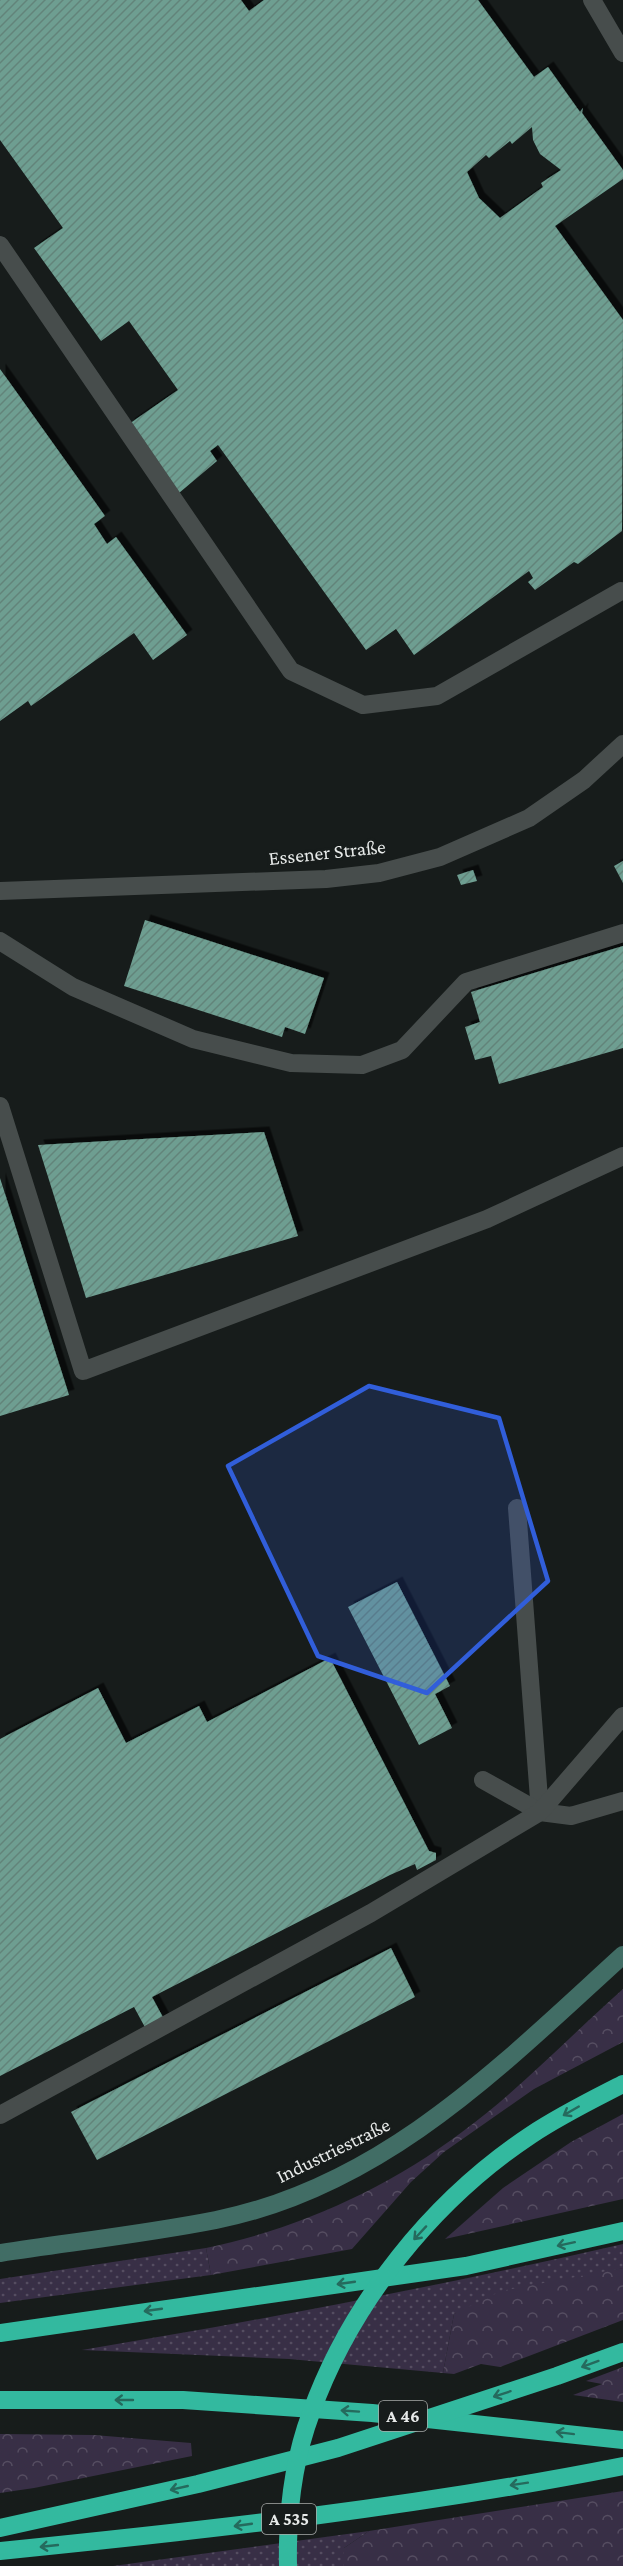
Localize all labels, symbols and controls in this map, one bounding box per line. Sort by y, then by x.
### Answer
street label: Essener Straße [267,835,387,869]
one-way arrow [563,2105,580,2117]
street label: Industriestraße [272,2113,394,2187]
one-way arrow [413,2225,427,2240]
one-way arrow [557,2239,576,2250]
one-way arrow [336,2277,356,2288]
one-way arrow [143,2304,163,2315]
one-way arrow [581,2359,600,2370]
one-way arrow [493,2390,512,2401]
one-way arrow [115,2394,135,2406]
road number: A 46 [379,2401,427,2431]
one-way arrow [341,2406,361,2417]
one-way arrow [556,2427,575,2438]
one-way arrow [510,2479,529,2490]
one-way arrow [170,2483,190,2494]
road number: A 535 [262,2504,316,2534]
one-way arrow [234,2519,253,2530]
one-way arrow [40,2541,60,2552]

